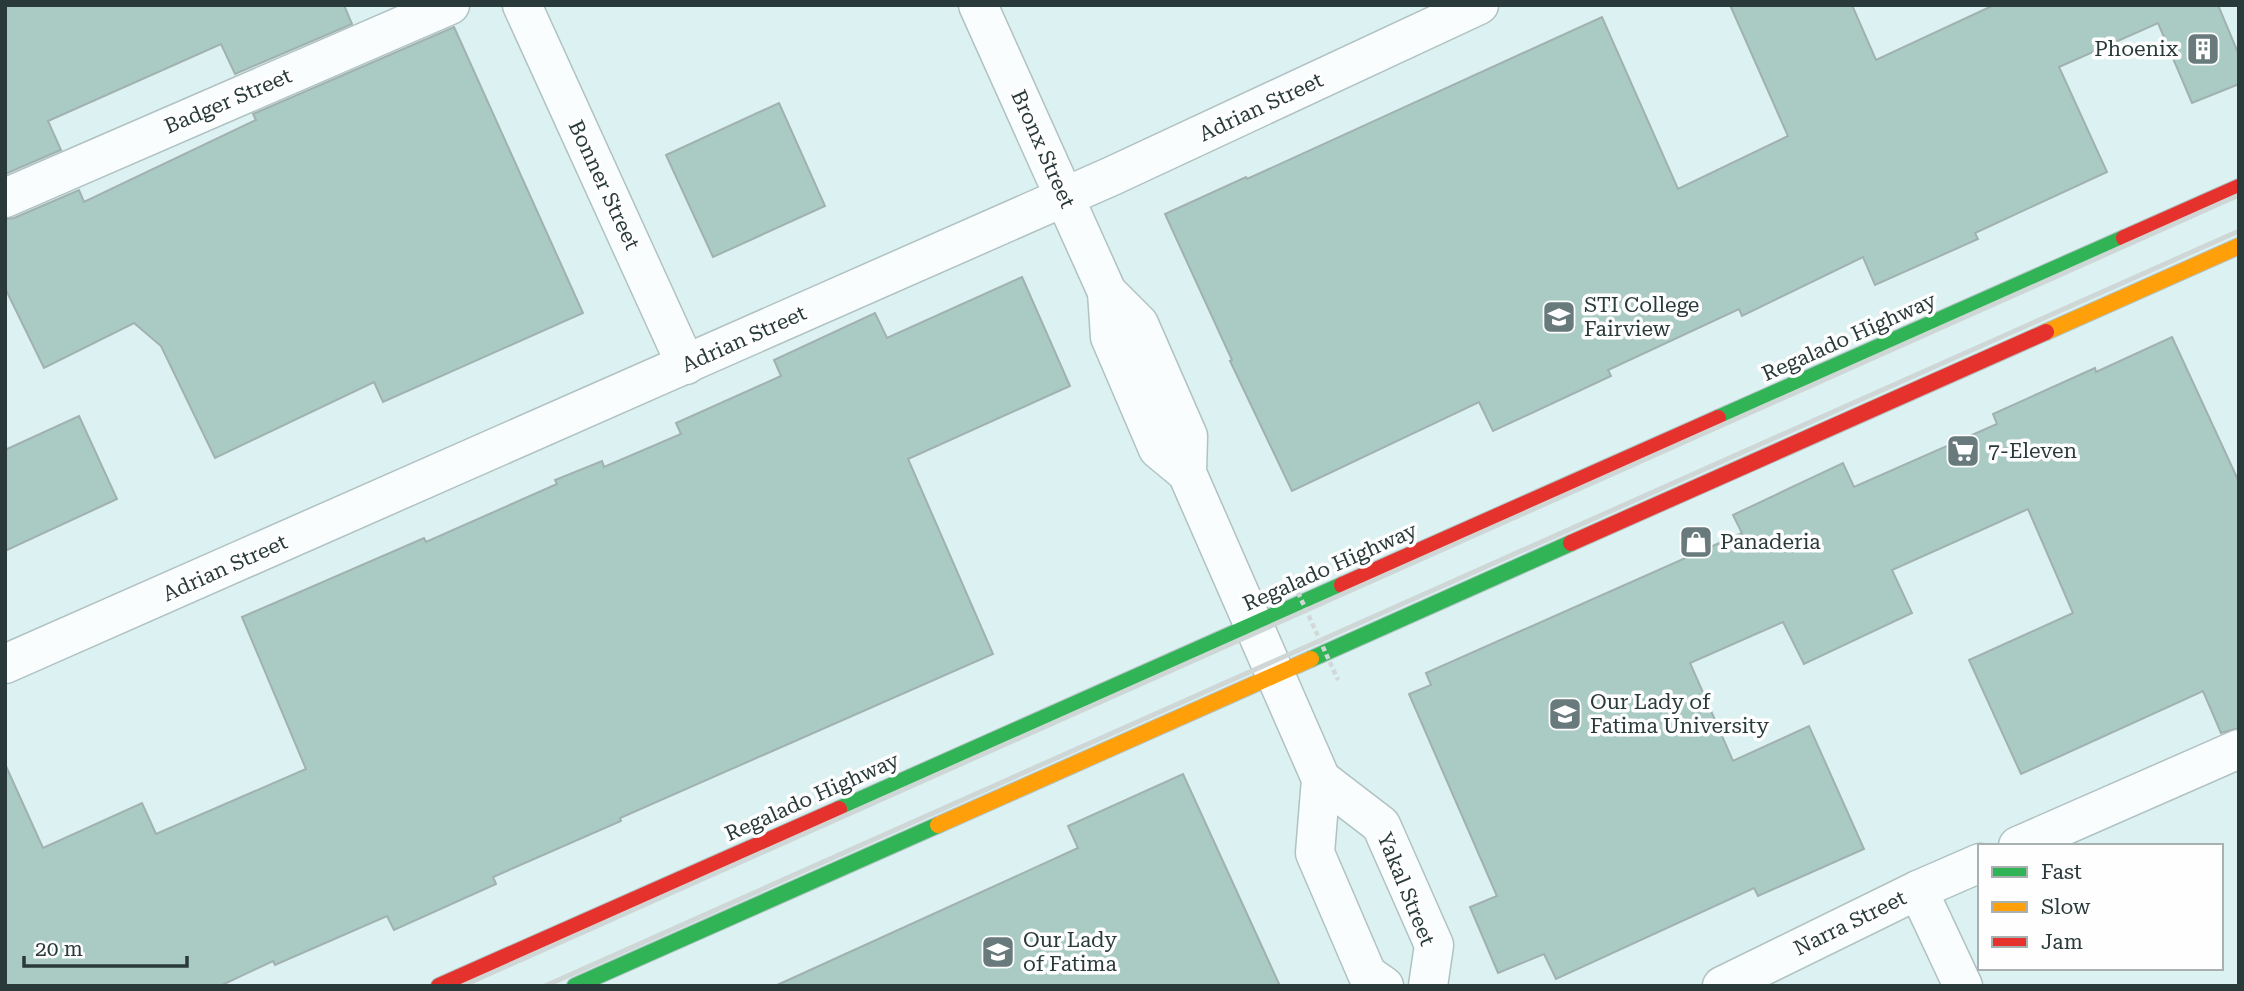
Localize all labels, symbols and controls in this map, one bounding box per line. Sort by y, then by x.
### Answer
building icon: Phoenix [2184,30,2222,68]
place label: Phoenix [2094,37,2178,61]
street label: Badger Street [161,63,295,139]
street label: Adrian Street [1195,68,1327,146]
street label: Bronx Street [1006,86,1080,212]
street label: Bonner Street [564,117,644,254]
street label: Regalado Highway [1758,288,1940,386]
place label: STI College Fairview [1584,293,1699,341]
school or university icon: STI College Fairview [1540,298,1578,336]
street label: Adrian Street [678,301,810,377]
supermarket icon: 7-Eleven [1944,432,1982,470]
place label: 7-Eleven [1988,439,2078,463]
street label: Regalado Highway [1239,518,1421,616]
shop icon: Panaderia [1677,523,1715,561]
street label: Adrian Street [159,530,291,606]
place label: Panaderia [1720,530,1821,554]
place label: Our Lady of Fatima University [1590,690,1769,738]
school or university icon: Our Lady of Fatima University [1546,695,1584,733]
street label: Regalado Highway [721,748,903,846]
street label: Yakal Street [1372,829,1440,949]
legend [1978,844,2223,970]
text: Fast [2041,860,2082,884]
street label: Narra Street [1790,885,1910,960]
text: Slow [2041,895,2091,919]
scale bar [24,925,187,969]
place label: Our Lady of Fatima [1023,928,1118,976]
text: Jam [2041,930,2083,954]
school or university icon: Our Lady of Fatima [979,933,1017,971]
text: 20 m [35,937,83,961]

